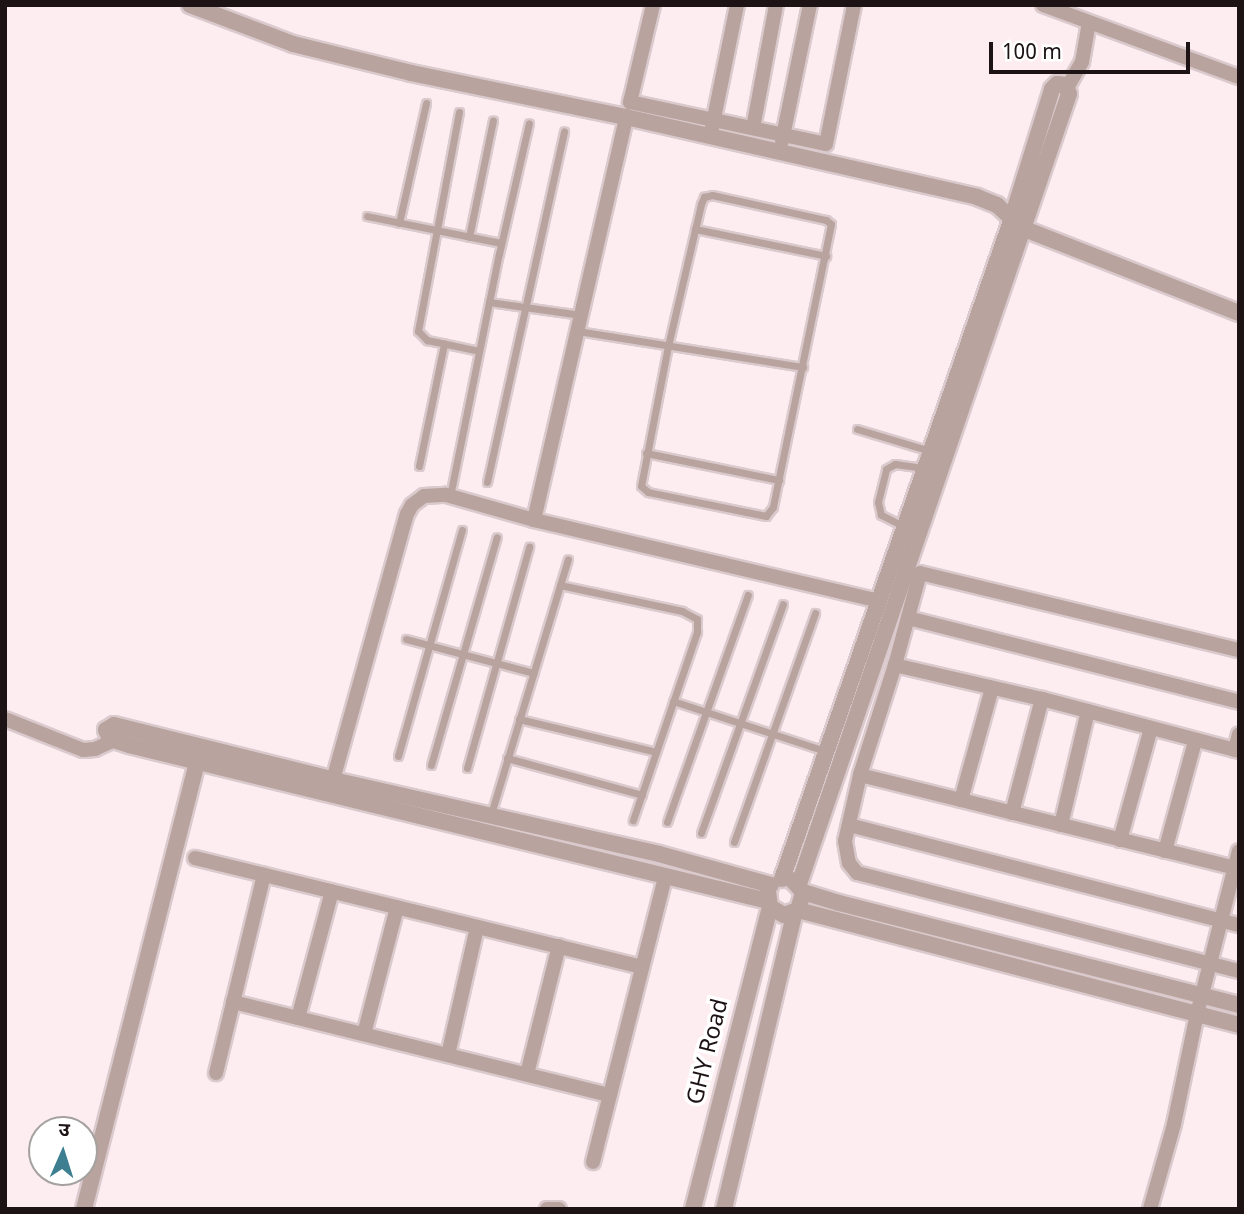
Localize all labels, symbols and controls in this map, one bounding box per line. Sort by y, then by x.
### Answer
scale bar [992,28,1193,72]
text: 100 m [1002,40,1062,68]
street label: GHY Road [683,996,735,1108]
north arrow [28,1116,98,1186]
text: उ [58,1119,70,1144]

